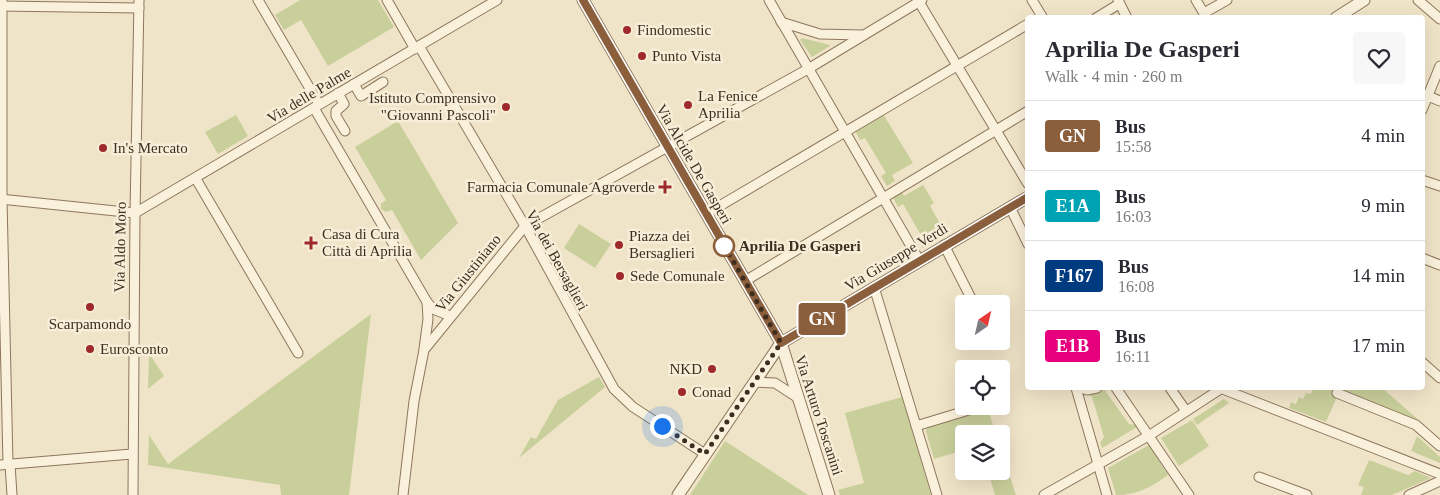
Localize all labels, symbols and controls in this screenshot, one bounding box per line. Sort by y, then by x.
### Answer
place label: Findomestic [637,22,712,38]
marker: Findomestic [621,24,633,36]
button: heart [1353,32,1405,84]
text: Aprilia De Gasperi [1045,36,1240,62]
place label: Punto Vista [652,48,722,64]
marker: Punto Vista [636,50,648,62]
street label: Via delle Palme [264,64,354,126]
text: Walk · 4 min · 260 m [1045,68,1182,85]
place label: La Fenice Aprilia [698,88,758,121]
place label: Istituto Comprensivo "Giovanni Pascoli" [369,90,496,123]
marker: La Fenice Aprilia [682,99,694,111]
marker: Istituto Comprensivo "Giovanni Pascoli" [500,101,512,113]
street label: Via Alcide De Gasperi [653,101,735,227]
text: Bus [1115,116,1146,137]
text: 4 min [1361,125,1405,146]
text: GN [1059,126,1086,146]
text: 15:58 [1115,138,1151,155]
place label: In's Mercato [113,140,188,156]
marker: In's Mercato [97,142,109,154]
place label: Farmacia Comunale Agroverde [467,179,655,195]
marker: Farmacia Comunale Agroverde [659,181,671,193]
text: Bus [1115,186,1146,207]
text: 9 min [1361,195,1405,216]
text: E1A [1055,196,1090,216]
street label: Via Aldo Moro [111,201,129,293]
street label: Via dei Bersaglieri [523,207,591,313]
text: 16:03 [1115,208,1151,225]
street label: Via Giuseppe Verdi [842,220,950,294]
place label: Casa di Cura Città di Aprilia [322,226,412,259]
place label: Piazza dei Bersaglieri [629,228,695,261]
street label: Via Giustiniano [432,231,504,315]
marker: Aprilia De Gasperi [713,235,735,257]
marker: Casa di Cura Città di Aprilia [304,236,318,250]
place label: Aprilia De Gasperi [739,238,861,254]
marker: Piazza dei Bersaglieri [613,239,625,251]
text: Bus [1118,256,1149,277]
text: 14 min [1352,265,1405,286]
text: F167 [1055,266,1093,286]
place label: Sede Comunale [630,268,725,284]
marker: Sede Comunale [614,270,626,282]
text: 16:08 [1118,278,1154,295]
north arrow [955,295,1010,350]
map controls [955,295,1010,480]
marker: Scarpamondo [84,301,96,313]
line badge: GN [800,303,844,335]
text: GN [809,309,836,329]
place label: Scarpamondo [49,316,131,332]
text: Bus [1115,326,1146,347]
text: 17 min [1352,335,1405,356]
text: E1B [1056,336,1089,356]
place label: Eurosconto [100,341,168,357]
marker: Eurosconto [84,343,96,355]
text: 16:11 [1115,348,1151,365]
street label: Via Arturo Toscanini [792,353,846,477]
button: locate [955,360,1010,415]
place label: NKD [670,361,702,377]
marker: NKD [706,363,718,375]
place label: Conad [692,384,732,400]
marker: Conad [676,386,688,398]
your location [650,414,675,439]
button: layers [955,425,1010,480]

